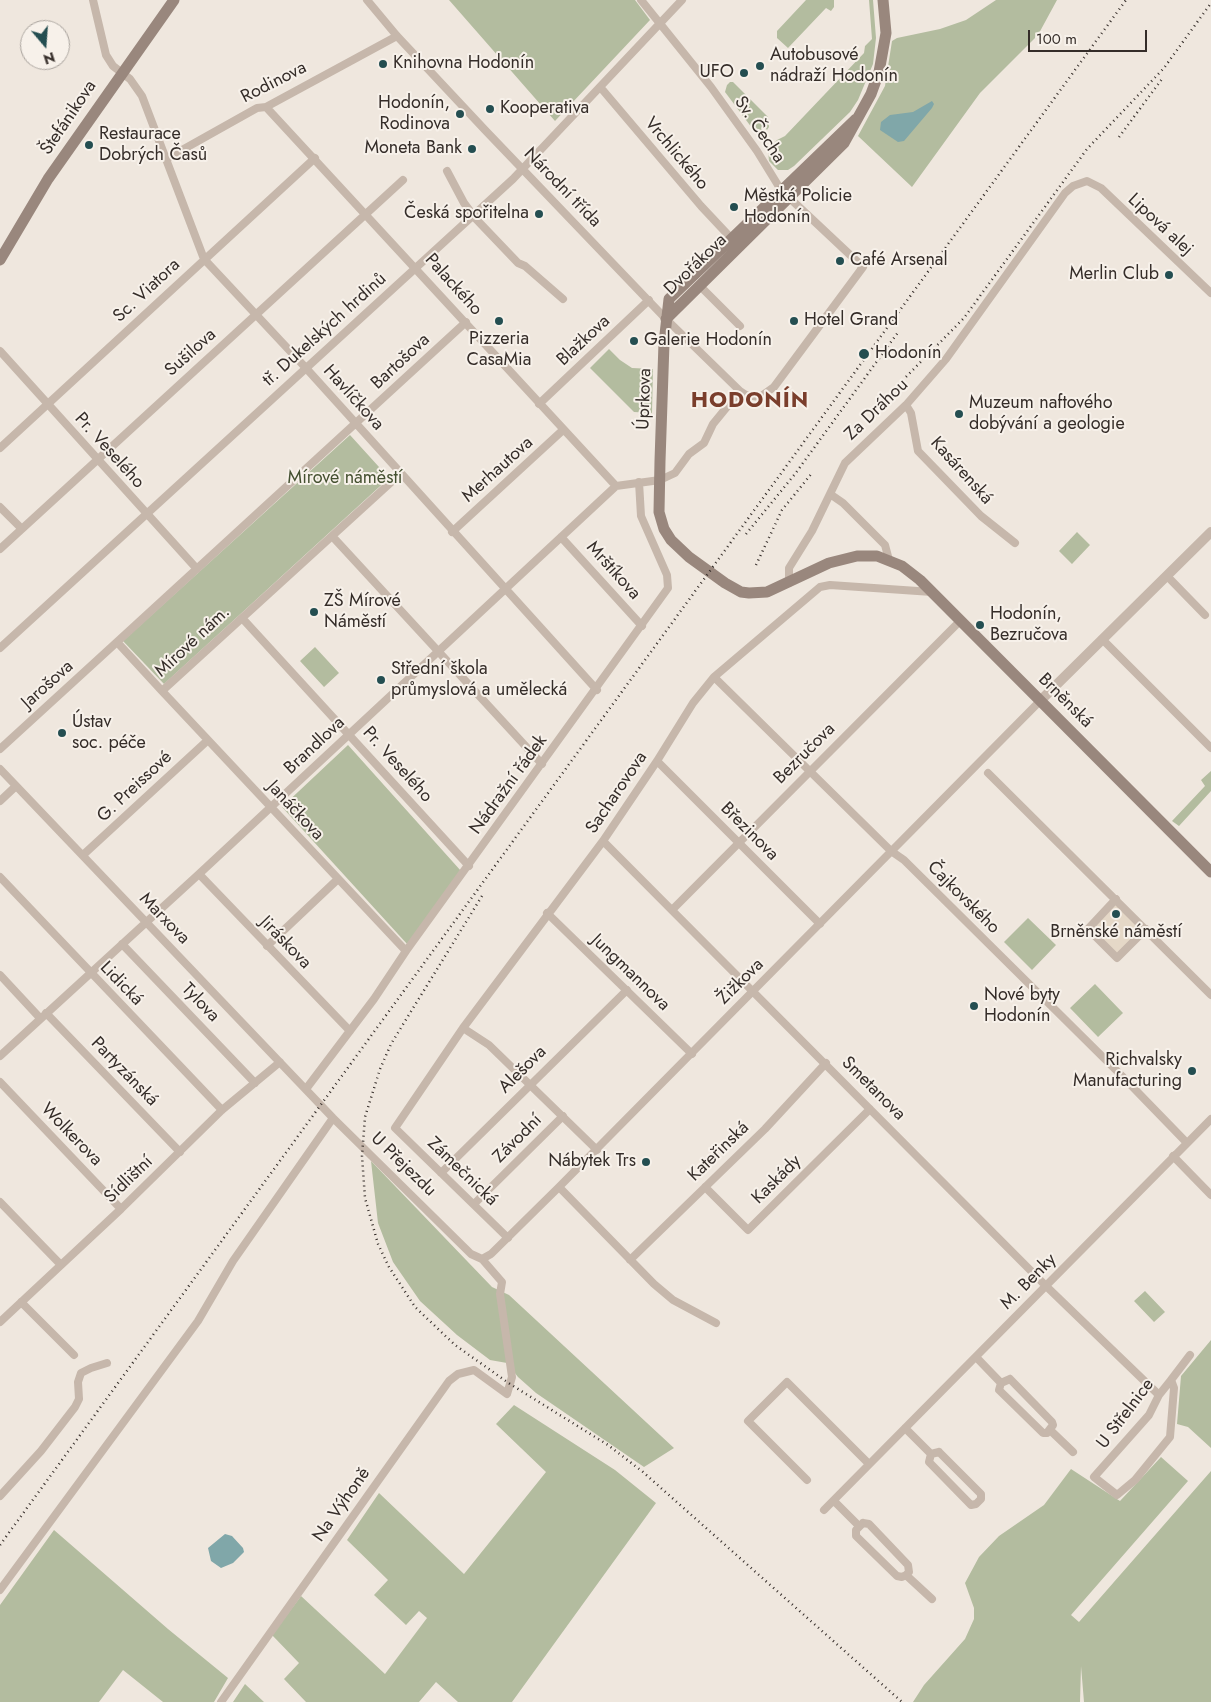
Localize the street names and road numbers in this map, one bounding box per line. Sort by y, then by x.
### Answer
street label: Rodinova [238,57,310,109]
street label: Štefánikova [36,77,102,159]
street label: Sv. Čecha [729,93,789,167]
street label: Vrchlického [639,113,713,195]
street label: Národní třída [519,144,605,232]
street label: Lipová alej [1123,189,1197,261]
street label: Dvořákova [660,230,732,300]
street label: Palackého [420,250,486,320]
street label: Sc. Viatora [109,255,185,327]
street label: tř. Dukelských hrdinů [259,269,391,391]
street label: Blažkova [553,311,615,371]
street label: Sušilova [161,324,221,382]
street label: Bartošova [367,329,435,395]
street label: Havlíčkova [318,361,388,435]
street label: Úprkova [633,368,657,430]
street label: Za Dráhou [841,375,913,445]
street label: Pr. Veselého [69,409,149,493]
street label: Merhautova [458,433,538,507]
street label: Kasárenská [925,433,997,509]
street label: Mrštíkova [581,537,645,605]
street label: Mírové nám. [151,602,235,682]
street label: Jarošova [18,656,78,714]
street label: Brněnská [1033,669,1097,733]
street label: Brandlova [280,713,350,779]
street label: Bezručova [770,719,840,789]
street label: Pr. Veselého [357,723,437,807]
street label: Nádražní řádek [466,731,552,839]
street label: G. Preissové [93,747,177,827]
street label: Sacharovova [582,748,652,838]
street label: Janáčkova [262,777,328,845]
street label: Březinova [715,798,783,866]
street label: Čajkovského [922,857,1004,939]
street label: Marxova [134,889,194,949]
street label: Jiráskova [255,912,315,974]
street label: Jungmannova [586,930,674,1016]
street label: Žižkova [713,954,769,1010]
street label: Lidická [95,957,147,1011]
street label: Tylova [176,979,224,1027]
street label: Partyzánská [86,1033,162,1111]
street label: Alešova [495,1042,551,1098]
street label: Smetanova [836,1052,910,1126]
street label: Wolkerova [36,1099,106,1171]
street label: Závodní [489,1110,547,1168]
street label: Kateřinská [684,1118,754,1186]
street label: U Přejezdu [366,1128,440,1202]
street label: Zámečnická [422,1133,502,1211]
street label: Kaskády [748,1151,806,1209]
street label: Sídlištní [100,1152,158,1208]
street label: M. Benky [997,1250,1061,1314]
street label: U Střelnice [1093,1375,1159,1453]
street label: Na Výhoně [309,1464,375,1546]

